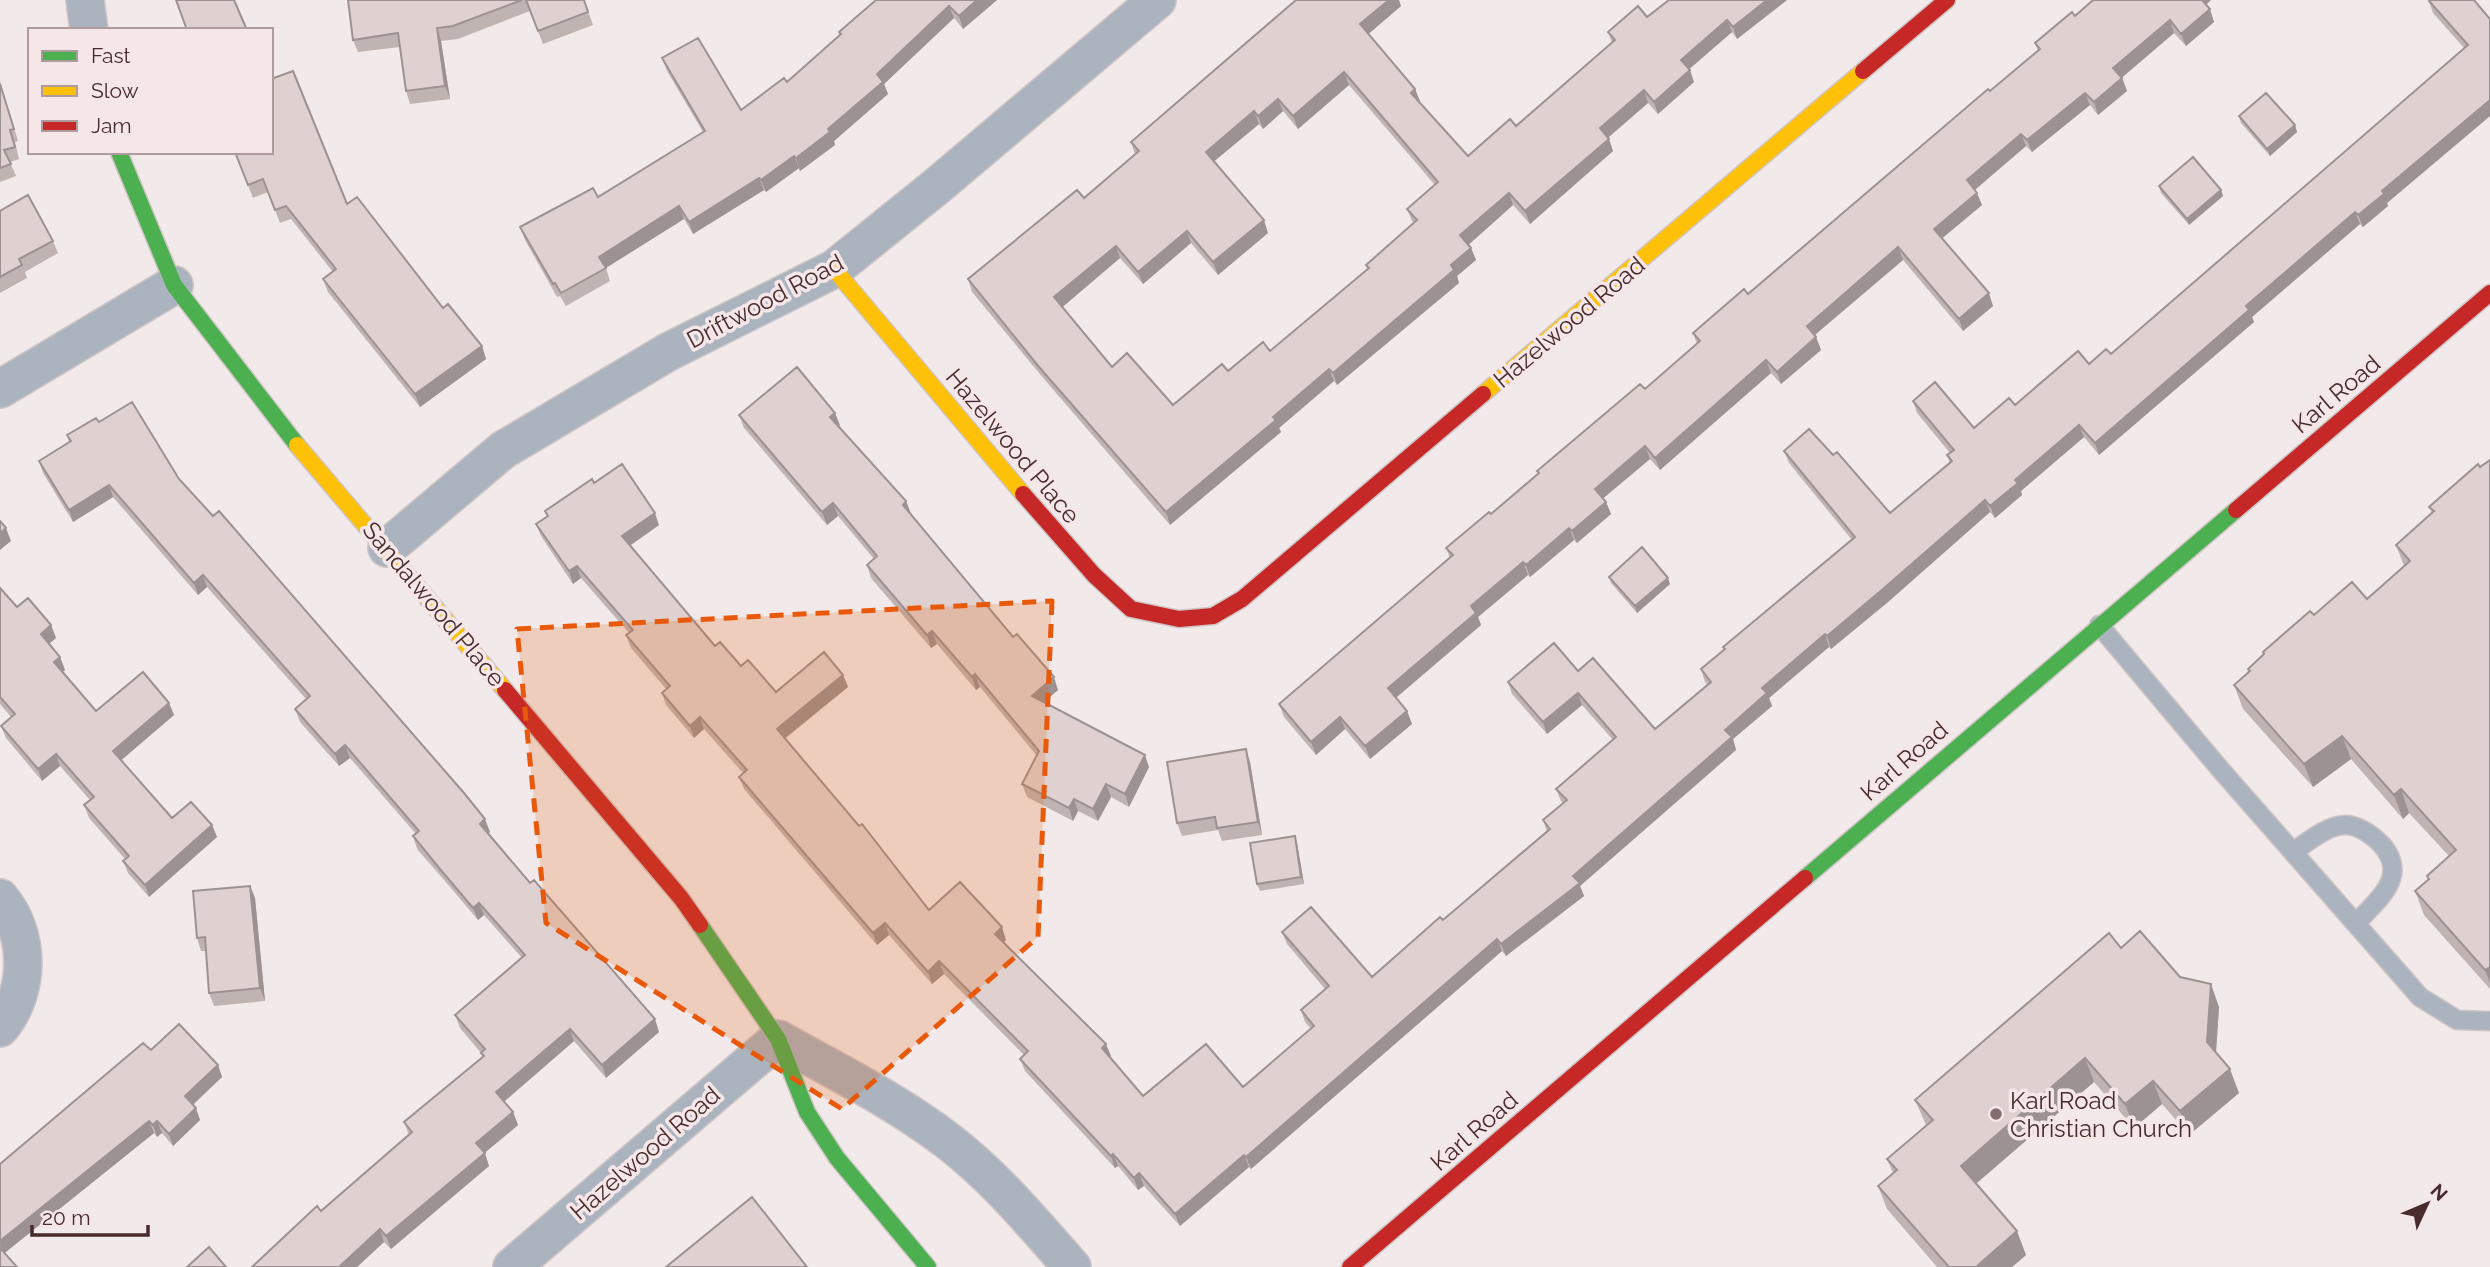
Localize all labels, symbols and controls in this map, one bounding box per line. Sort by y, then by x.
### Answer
legend [28,28,273,154]
text: Fast [91,43,131,68]
text: Slow [91,78,139,103]
text: Jam [91,113,132,138]
street label: Driftwood Road [682,248,848,354]
street label: Hazelwood Road [1487,250,1651,394]
street label: Karl Road [2286,349,2386,439]
street label: Hazelwood Place [940,363,1086,529]
street label: Sandalwood Place [357,516,511,692]
street label: Karl Road [1854,715,1954,807]
street label: Hazelwood Road [564,1080,726,1226]
street label: Karl Road [1424,1085,1524,1177]
place label: Karl Road Christian Church [2010,1086,2192,1143]
marker: Karl Road Christian Church [1988,1106,2004,1122]
north arrow [2392,1169,2462,1239]
text: N [2426,1179,2452,1205]
scale bar [32,1194,147,1238]
text: 20 m [42,1205,90,1230]

